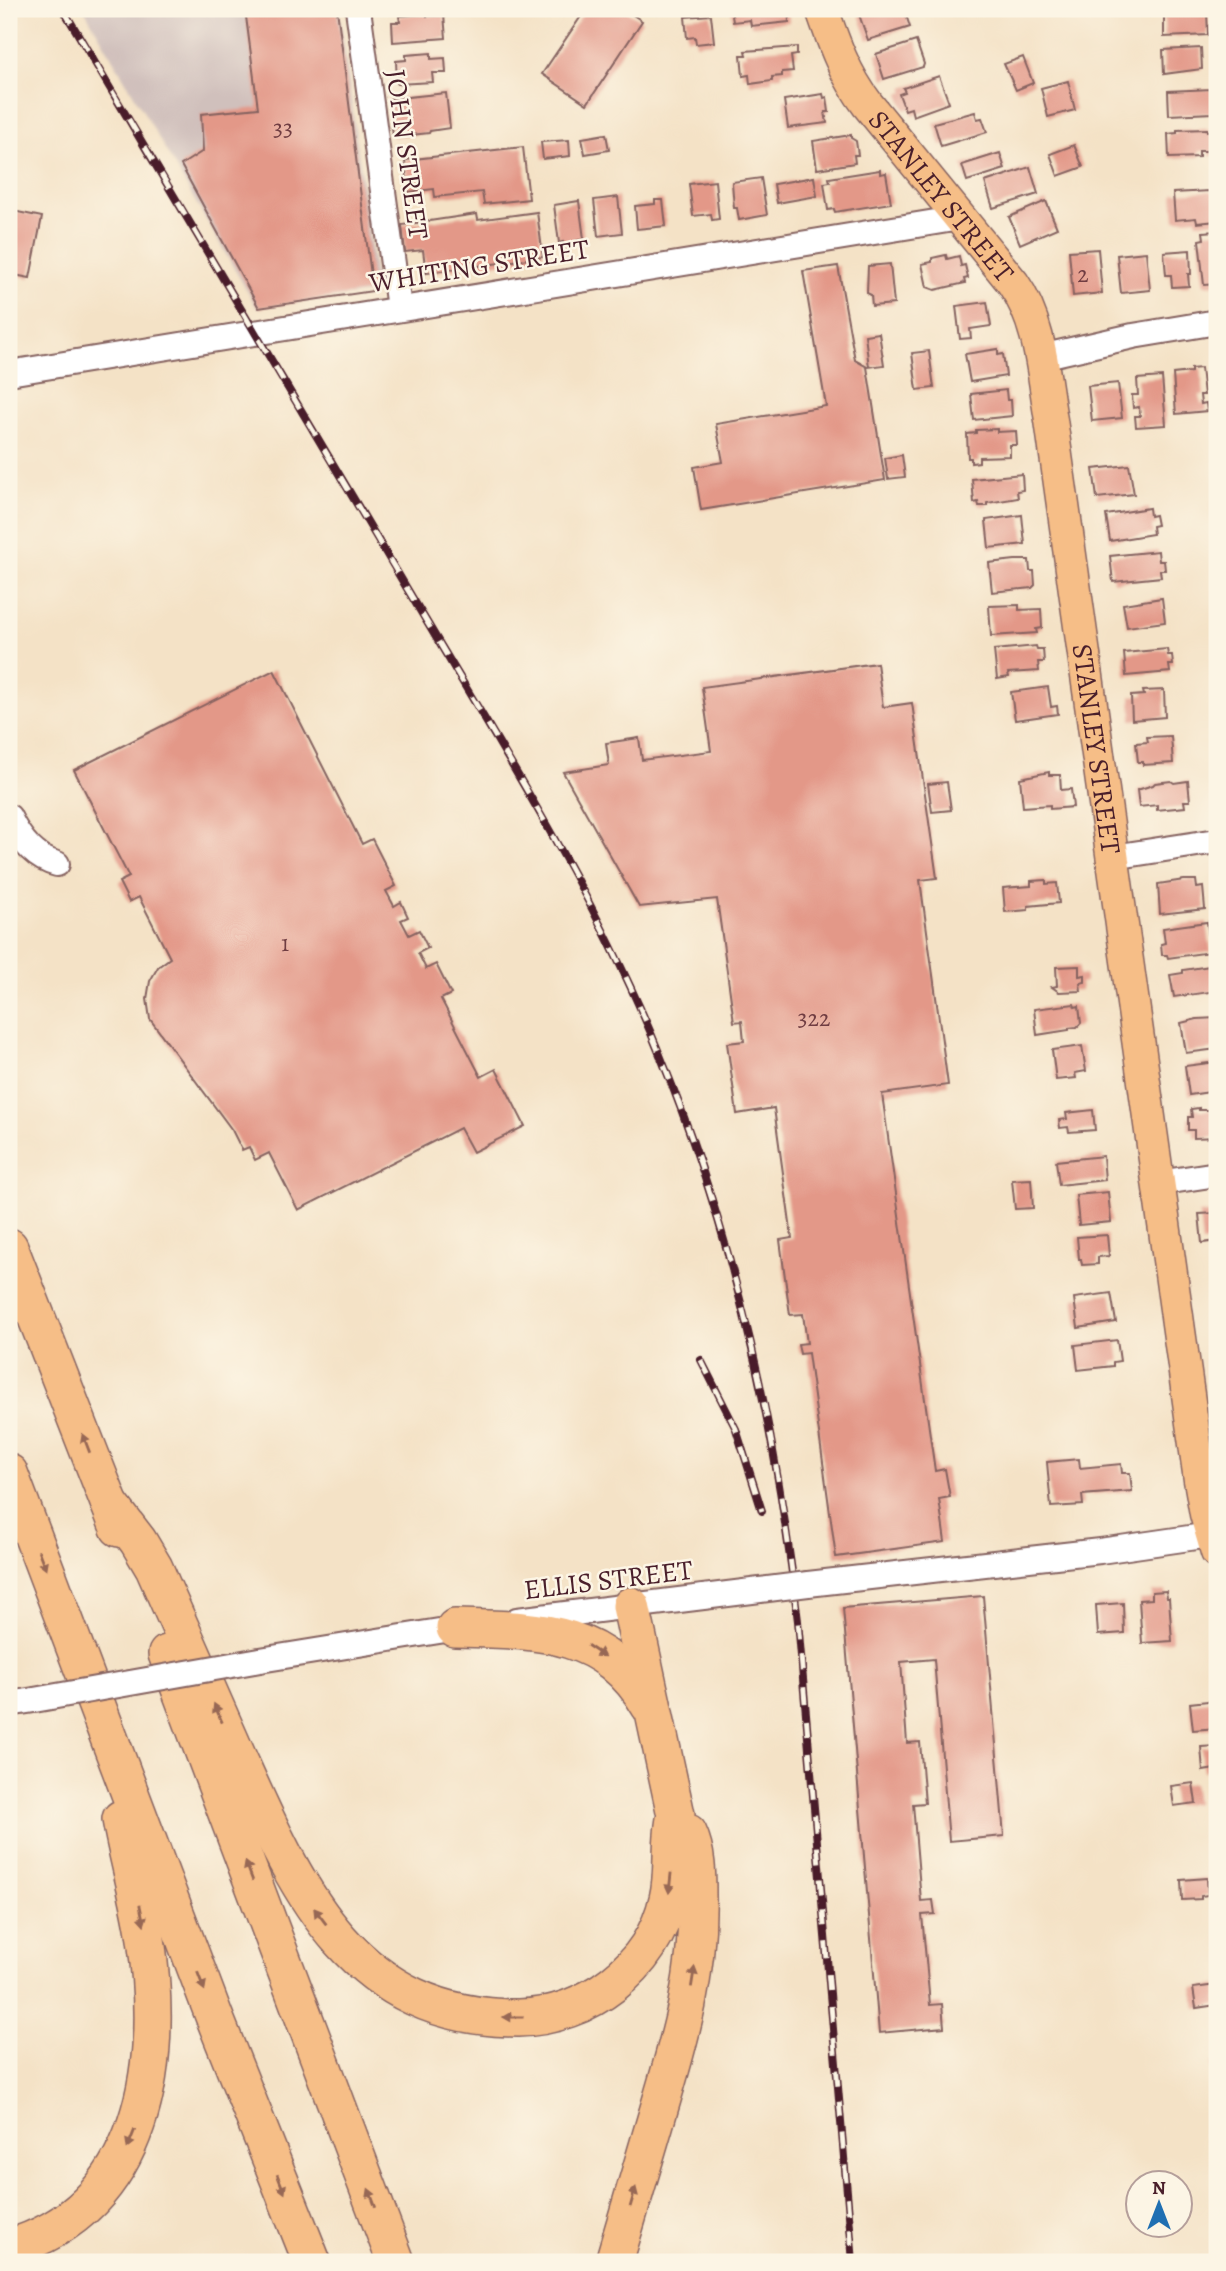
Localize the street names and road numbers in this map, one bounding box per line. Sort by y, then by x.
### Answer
street label: JOHN STREET [376,67,438,241]
street label: STANLEY STREET [860,102,1023,290]
street label: WHITING STREET [366,230,592,302]
street label: STANLEY STREET [1063,641,1130,856]
street label: ELLIS STREET [521,1551,695,1609]

